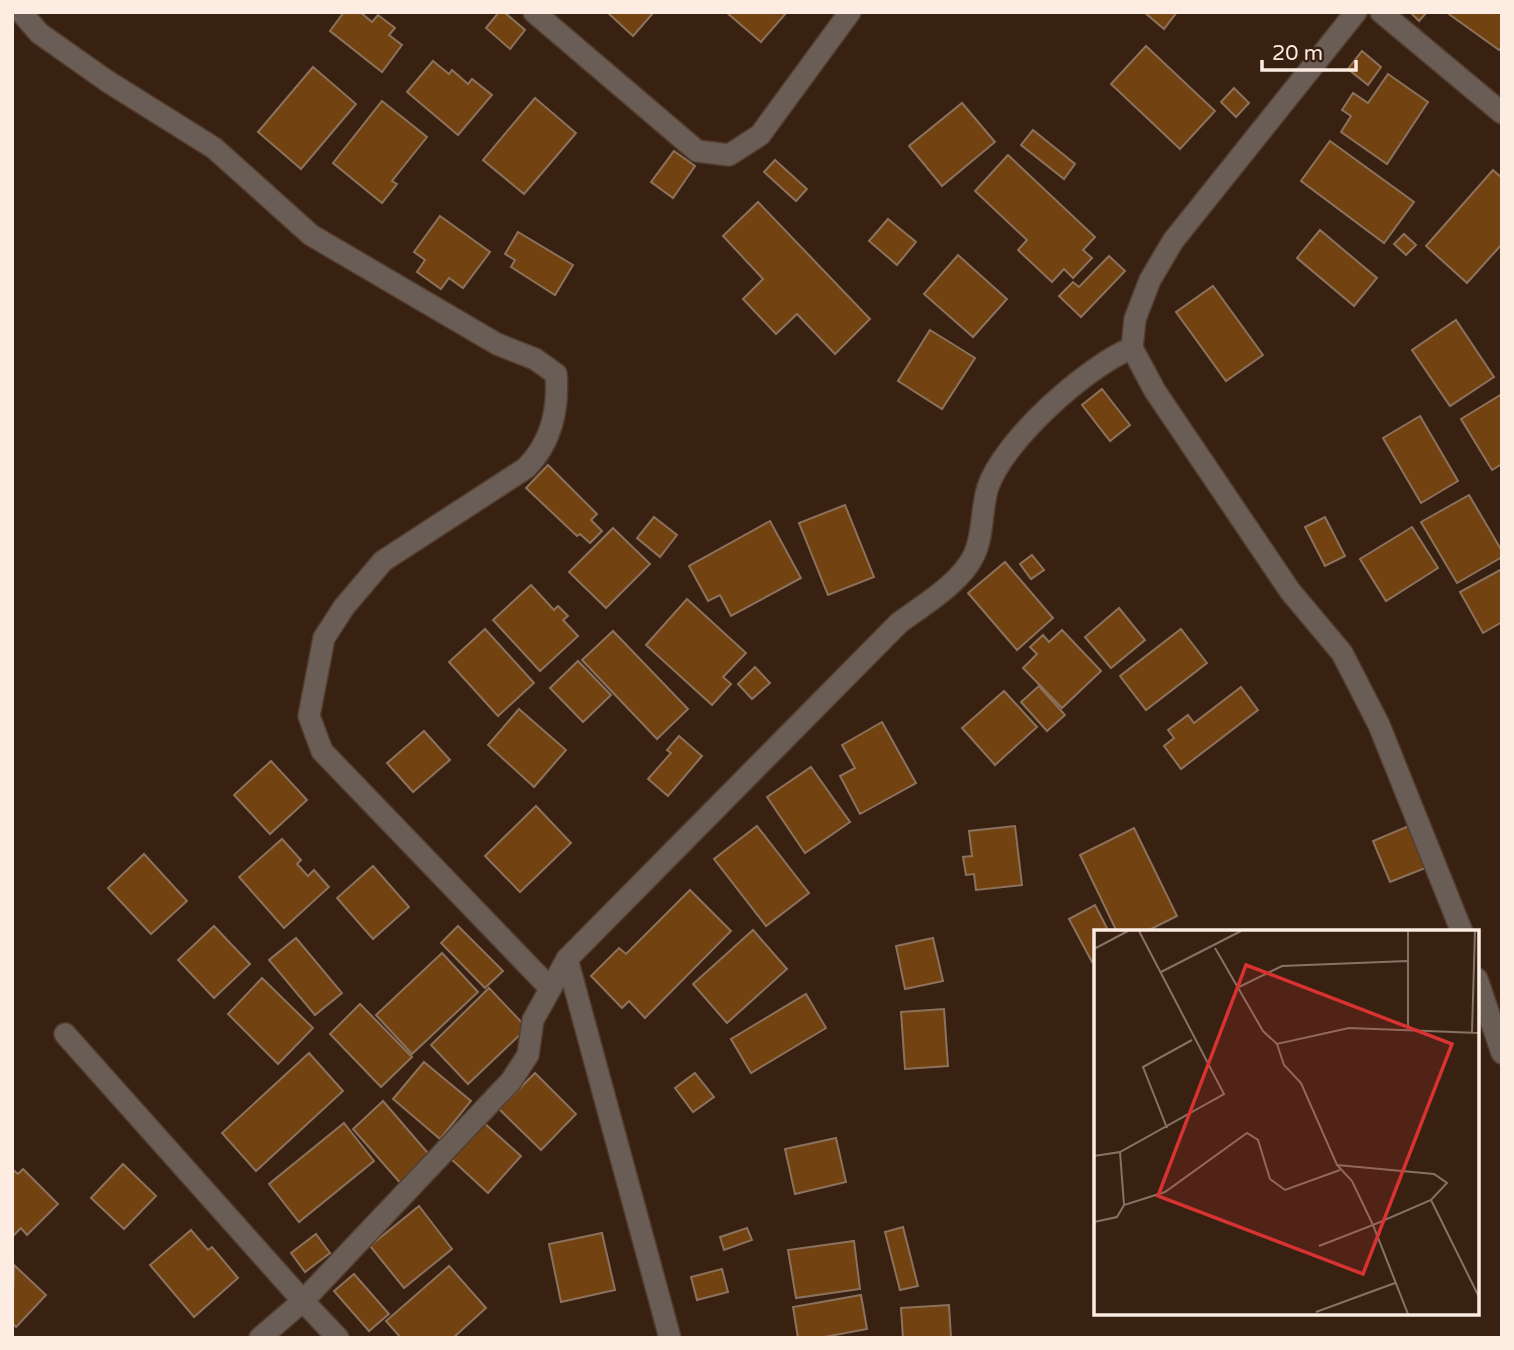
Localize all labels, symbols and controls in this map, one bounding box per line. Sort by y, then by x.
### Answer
scale bar [1262,28,1356,72]
text: 20 m [1272,41,1323,66]
inset map [1094,930,1479,1315]

